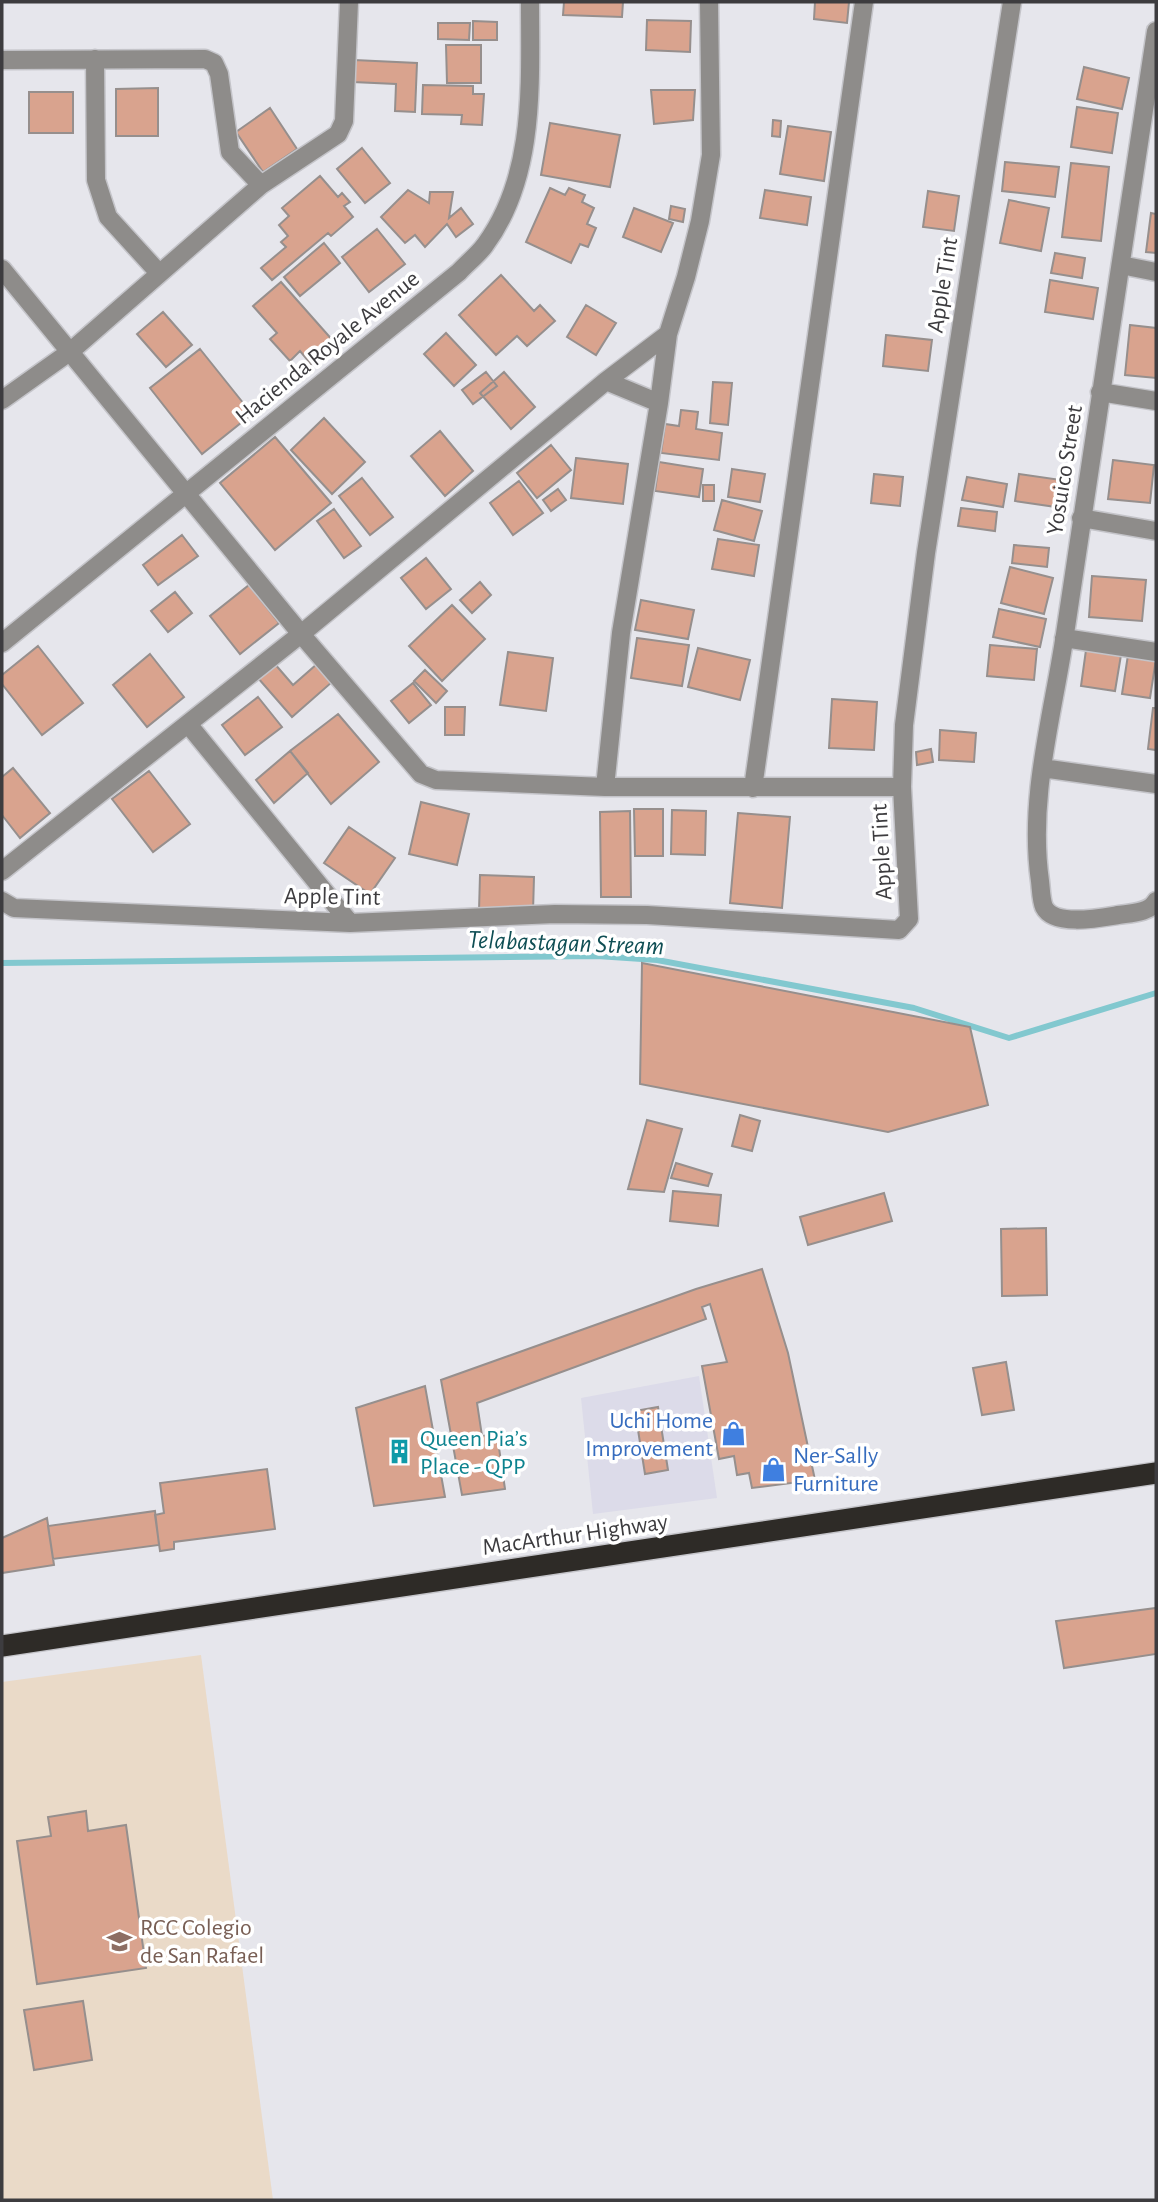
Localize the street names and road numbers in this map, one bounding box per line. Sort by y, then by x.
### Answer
street label: Apple Tint [924,235,962,335]
street label: Hacienda Royale Avenue [231,266,424,429]
street label: Yosuico Street [1043,403,1087,537]
street label: Apple Tint [867,803,897,901]
street label: Apple Tint [284,884,381,910]
street label: MacArthur Highway [481,1510,669,1560]

